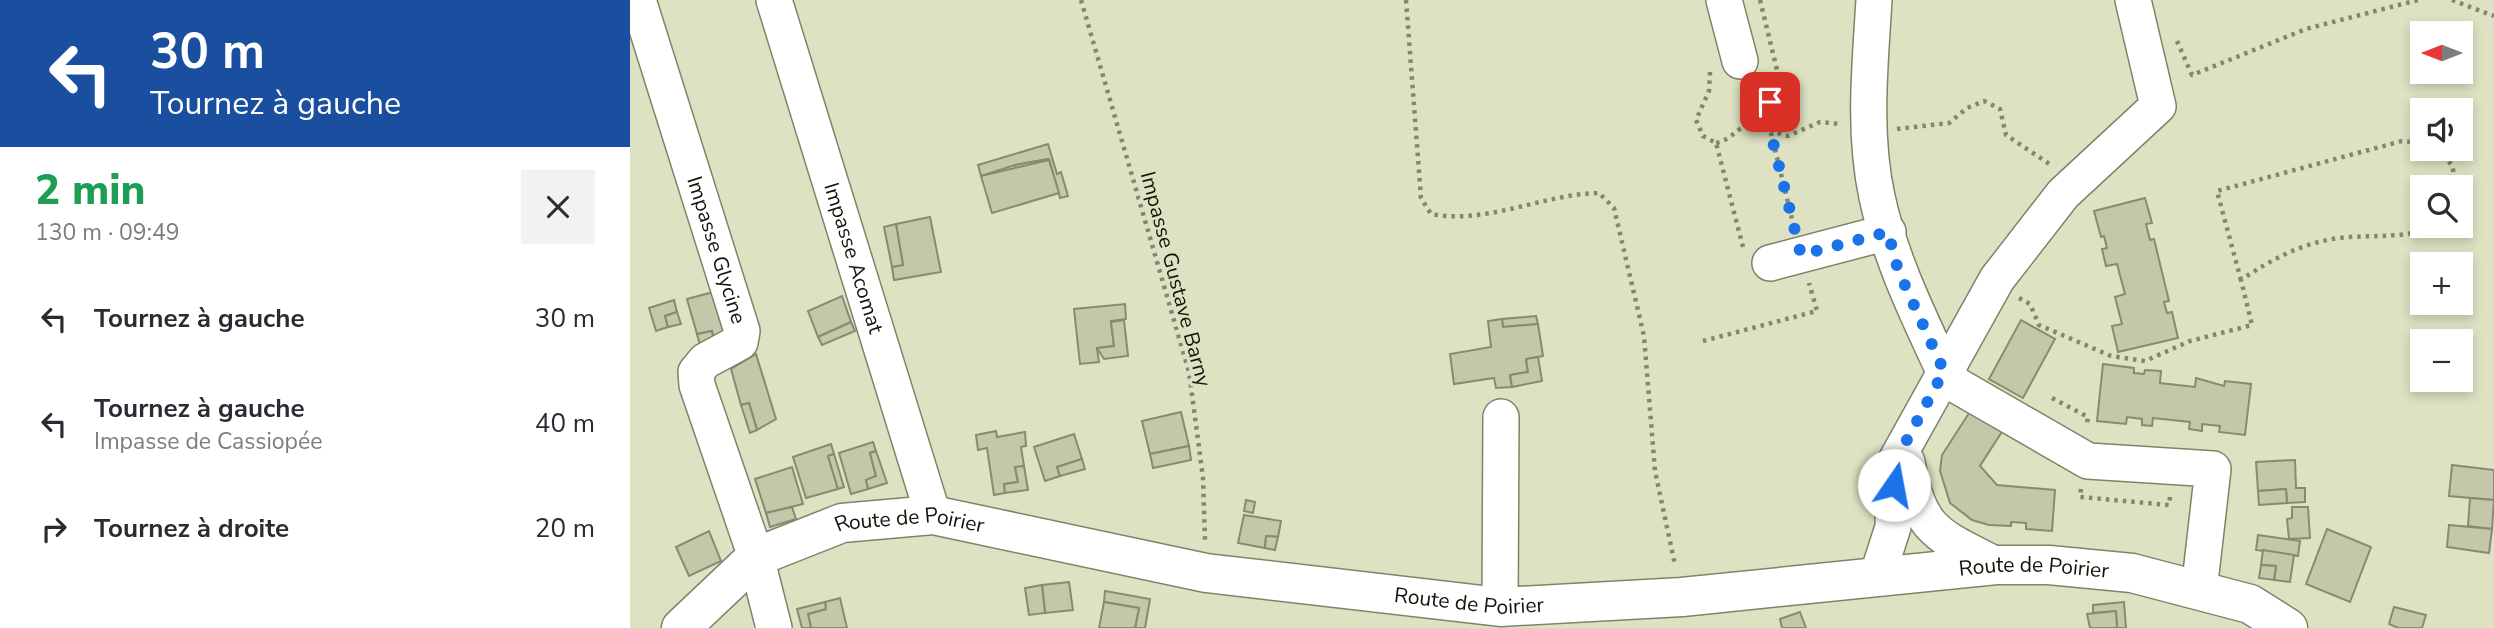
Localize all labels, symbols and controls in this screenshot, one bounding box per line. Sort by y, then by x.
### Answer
text: 30 m [150,18,265,85]
north arrow [2410,21,2473,84]
map controls [2410,21,2473,392]
icon: left [35,28,126,119]
pin [1740,72,1800,132]
text: Tournez à gauche [150,82,401,125]
icon: arrive [1751,83,1789,121]
button: sound [2410,98,2473,161]
text: 2 min [35,162,145,219]
street label: Impasse Gustave Barny [1134,168,1218,390]
button: close [521,170,595,244]
street label: Impasse Glycine [680,173,753,327]
button: search [2410,175,2473,238]
street label: Impasse Acomat [817,179,890,337]
text: 130 m · 09:49 [35,217,180,248]
button: + [2410,252,2473,315]
icon: left [35,300,73,338]
text: Tournez à gauche [94,301,305,336]
text: 30 m [535,301,595,336]
button: − [2410,329,2473,392]
text: Tournez à gauche [94,391,305,426]
icon: left [35,405,73,443]
text: 40 m [535,406,595,441]
text: Impasse de Cassiopée [94,426,322,457]
position arrow [1857,448,1931,522]
street label: Route de Poirier [830,501,987,540]
icon: right [35,510,73,548]
text: Tournez à droite [94,511,289,546]
text: 20 m [535,511,595,546]
street label: Route de Poirier [1957,551,2111,585]
street label: Route de Poirier [1393,581,1545,621]

